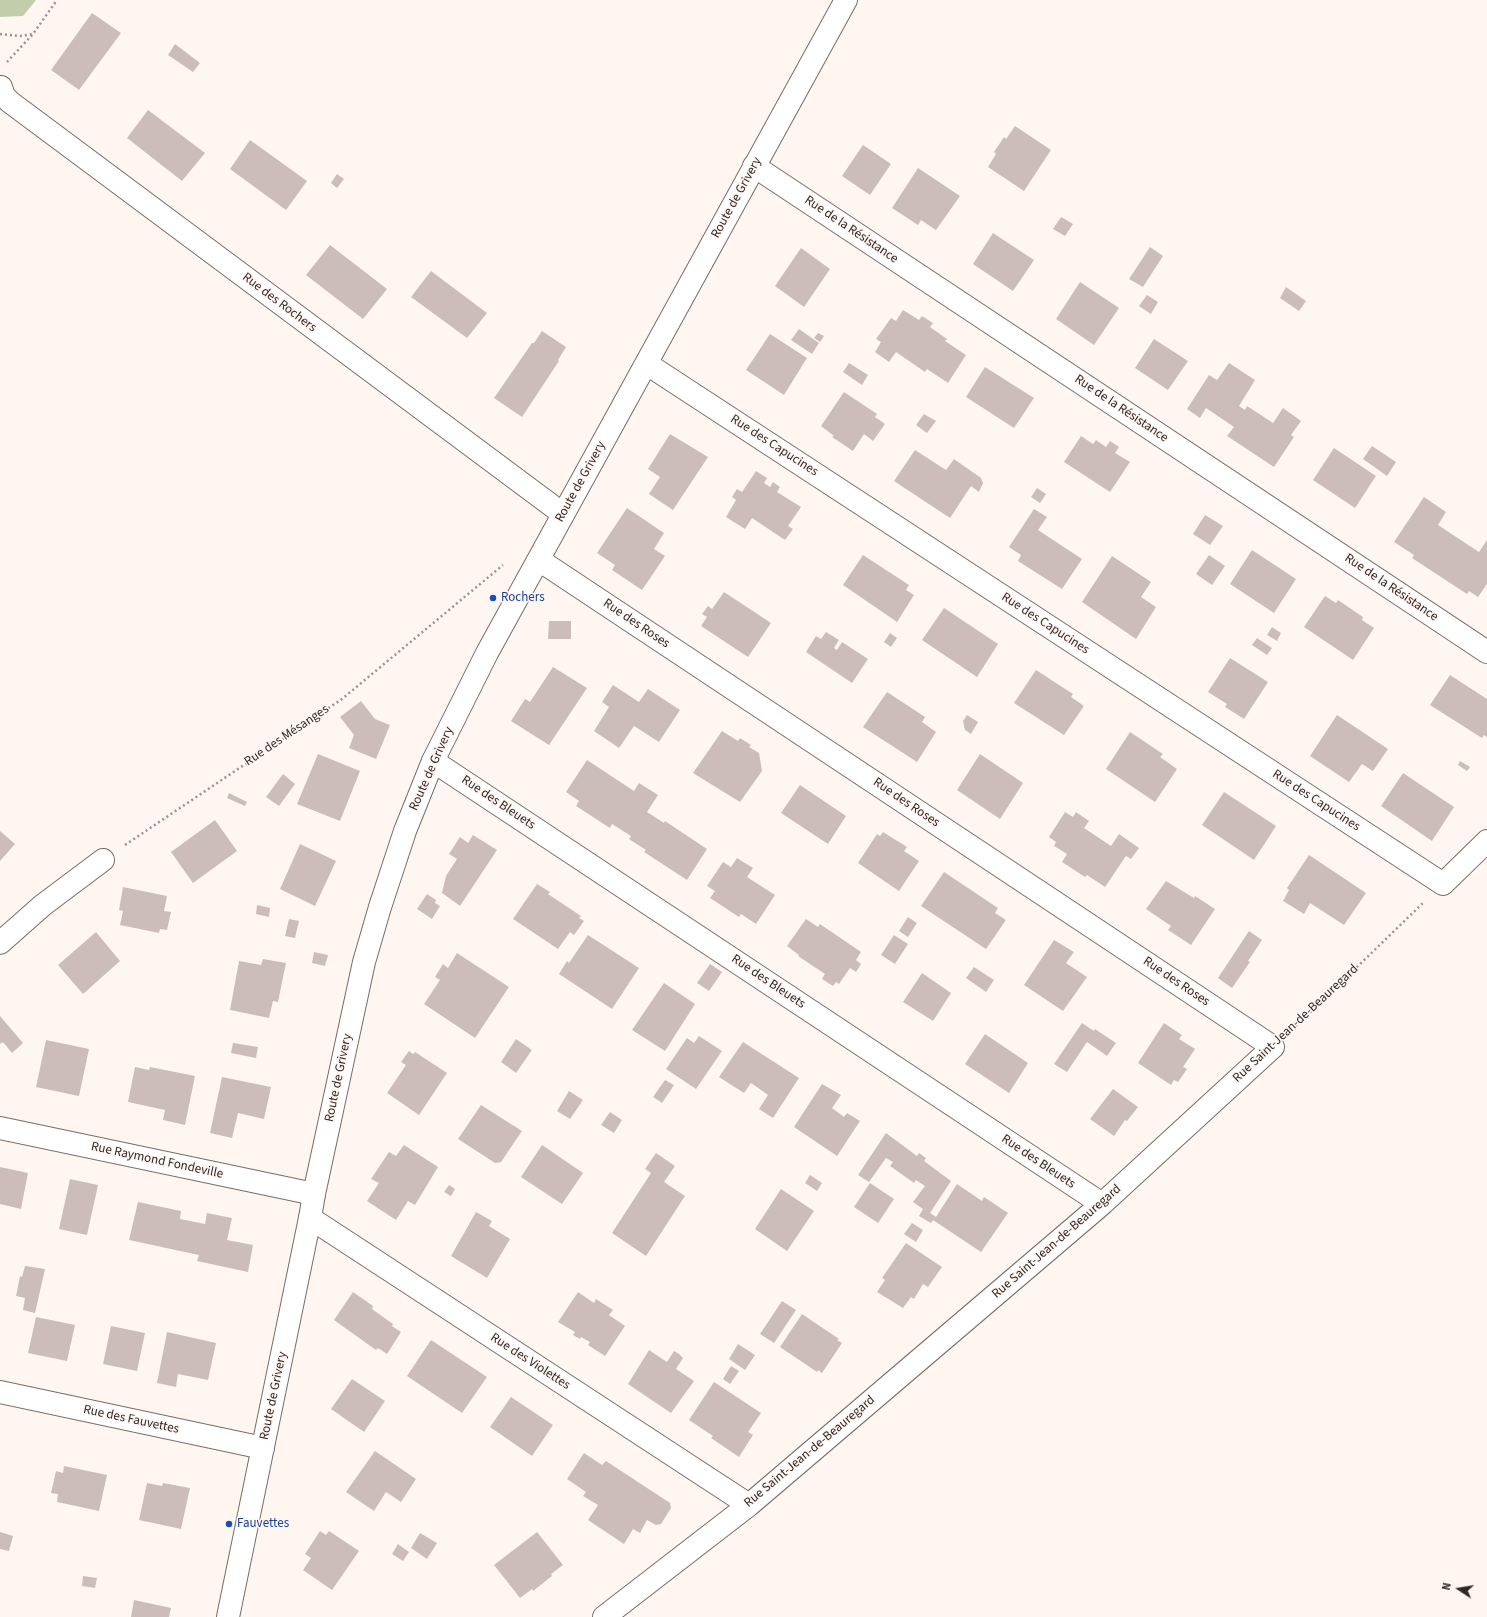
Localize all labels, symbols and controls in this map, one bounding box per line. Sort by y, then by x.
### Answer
street label: Route de Grivery [708,155,766,241]
street label: Rue de la Résistance [801,193,901,267]
street label: Rue des Rochers [239,270,319,336]
street label: Rue de la Résistance [1071,372,1171,446]
street label: Rue des Capucines [727,412,821,480]
street label: Route de Grivery [552,439,610,525]
street label: Rue de la Résistance [1341,551,1441,625]
place label: Rochers [501,590,545,606]
street label: Rue des Capucines [998,590,1092,658]
marker: Rochers [488,593,498,603]
street label: Rue des Roses [600,596,672,652]
street label: Rue des Mésanges [242,702,332,770]
street label: Route de Grivery [407,725,457,813]
street label: Rue des Capucines [1269,767,1363,835]
street label: Rue des Bleuets [458,773,538,833]
street label: Rue des Roses [870,775,942,831]
street label: Rue des Bleuets [728,952,808,1012]
street label: Rue des Roses [1140,954,1212,1010]
street label: Rue Saint-Jean-de-Beauregard [1230,962,1362,1086]
street label: Route de Grivery [322,1032,356,1124]
street label: Rue des Bleuets [998,1132,1078,1192]
street label: Rue Raymond Fondeville [89,1139,225,1183]
street label: Rue Saint-Jean-de-Beauregard [989,1182,1125,1302]
street label: Rue des Violettes [487,1330,573,1394]
street label: Route de Grivery [257,1350,291,1442]
street label: Rue Saint-Jean-de-Beauregard [741,1393,879,1511]
street label: Rue des Fauvettes [82,1402,180,1438]
place label: Fauvettes [237,1516,289,1532]
marker: Fauvettes [224,1519,234,1529]
north arrow [1439,1569,1479,1609]
text: N [1439,1581,1455,1592]

